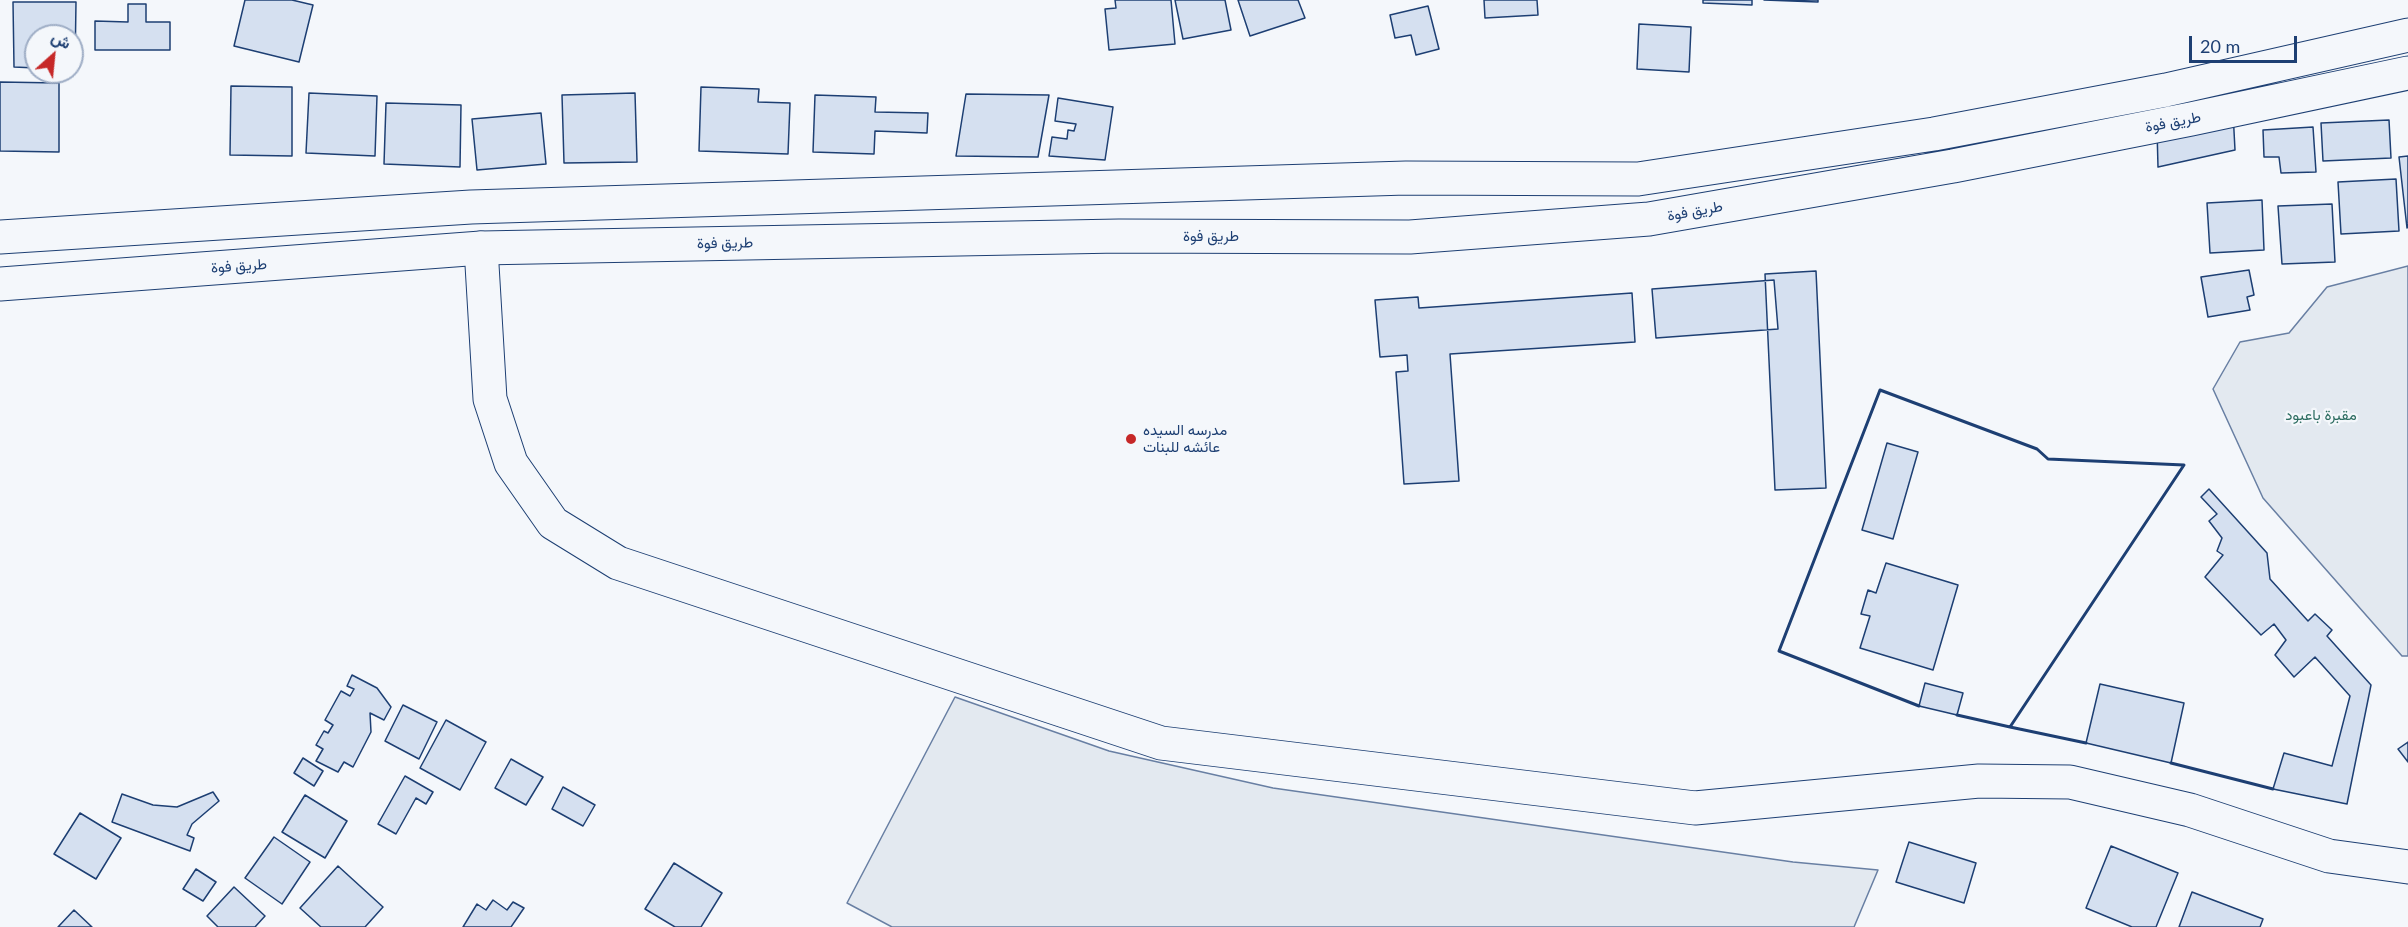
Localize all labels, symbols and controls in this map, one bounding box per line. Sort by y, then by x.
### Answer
north arrow [24,24,84,84]
scale bar [2192,24,2300,62]
text: ش [49,26,74,52]
text: 20 m [2200,35,2240,57]
street label: طريق فوة [2144,108,2202,136]
street label: طريق فوة [1666,197,1724,225]
street label: طريق فوة [1183,227,1239,245]
street label: طريق فوة [697,234,753,252]
street label: طريق فوة [210,255,268,277]
park label: مقبرة باعبود [2285,406,2357,424]
place label: مدرسه السيده عائشه للبنات [1143,421,1227,456]
marker: مدرسه السيده عائشه للبنات [1124,432,1138,446]

